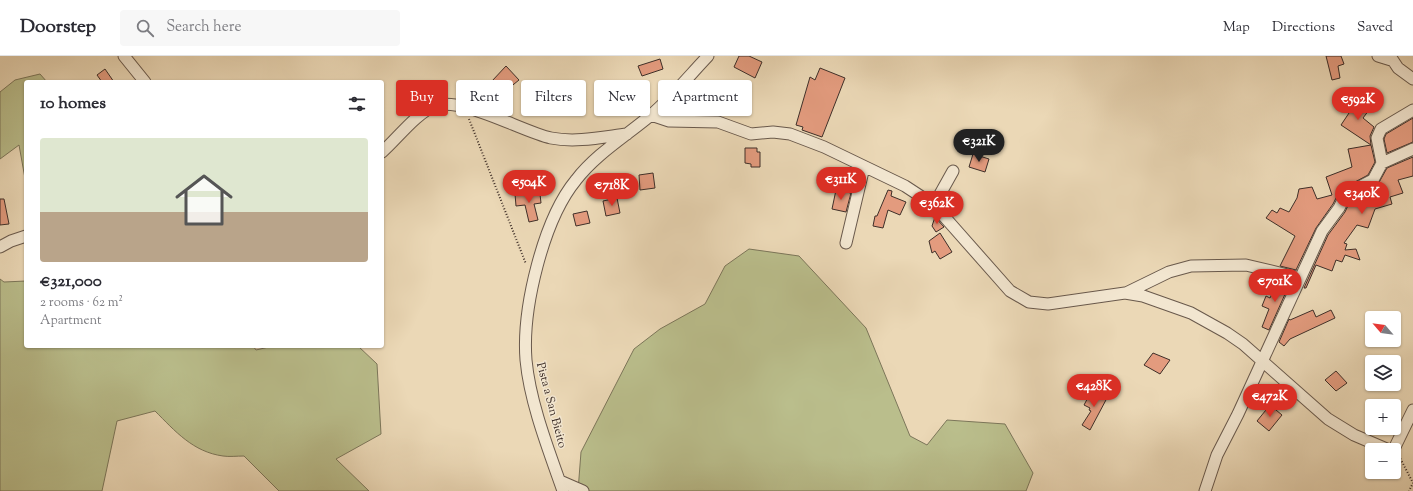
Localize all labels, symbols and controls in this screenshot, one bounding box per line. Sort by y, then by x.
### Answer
search box [120,10,400,46]
text: Doorstep [20,14,96,41]
icon: search [134,17,156,39]
text: Search here [166,17,241,38]
text: Map [1223,18,1250,38]
text: Directions [1272,18,1335,38]
text: Saved [1357,18,1393,38]
chip: Buy [396,80,448,116]
chip: Rent [456,80,513,116]
chip: Filters [521,80,586,116]
chip: New [594,80,650,116]
chip: Apartment [658,80,752,116]
pin: €592K [1330,87,1386,121]
text: €592K [1341,91,1375,109]
text: 10 homes [40,92,106,116]
icon: filters [346,93,368,115]
pin: €321K [951,129,1007,163]
text: €321K [962,133,996,151]
icon: home [168,164,240,236]
pin: €311K [813,167,869,201]
pin: €504K [501,170,557,204]
text: €311K [825,171,857,189]
pin: €718K [584,173,640,207]
text: €504K [512,174,546,192]
text: €718K [595,177,629,195]
pin: €340K [1334,181,1390,215]
text: €340K [1344,185,1380,203]
pin: €362K [909,191,965,225]
text: €362K [920,195,954,213]
pin: €701K [1247,269,1303,303]
text: €321,000 [40,270,102,294]
text: €701K [1258,273,1292,291]
text: 2 rooms · 62 m² [40,294,123,312]
north arrow [1365,311,1401,347]
map controls [1365,311,1401,479]
text: Apartment [40,312,101,330]
button: layers [1365,355,1401,391]
street label: Pista a San Bieito [531,360,571,450]
pin: €428K [1066,374,1122,408]
text: €428K [1076,378,1112,396]
pin: €472K [1242,384,1298,418]
text: €472K [1252,388,1288,406]
button: + [1365,399,1401,435]
button: − [1365,443,1401,479]

